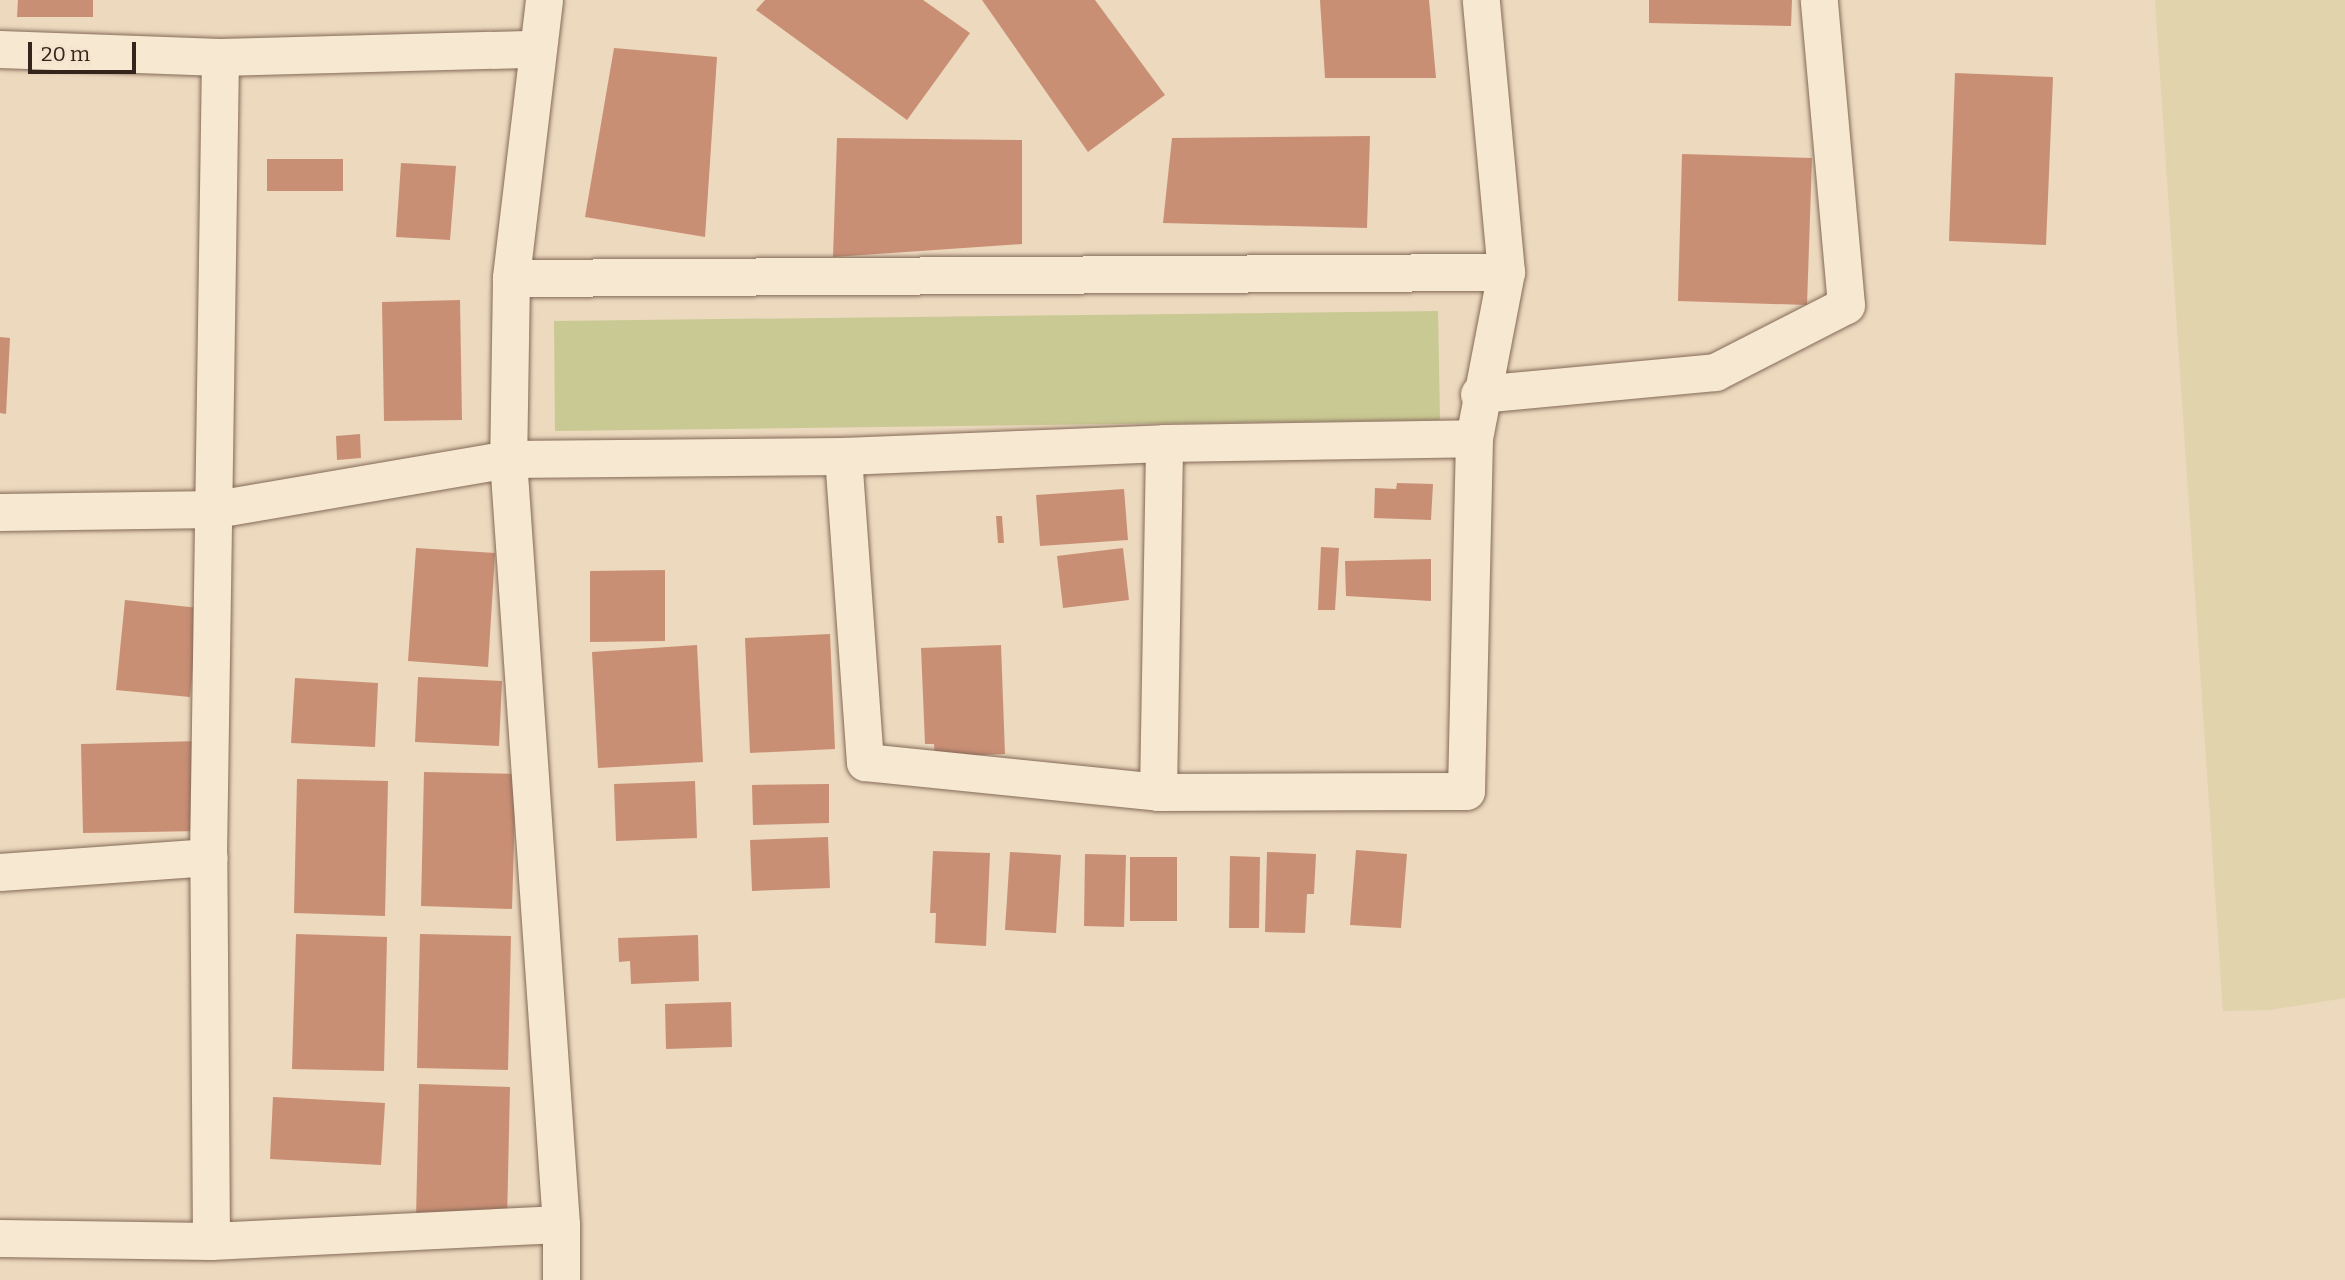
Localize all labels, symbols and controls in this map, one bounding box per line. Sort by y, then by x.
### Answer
scale bar [32,28,140,72]
text: 20 m [41,41,90,67]

